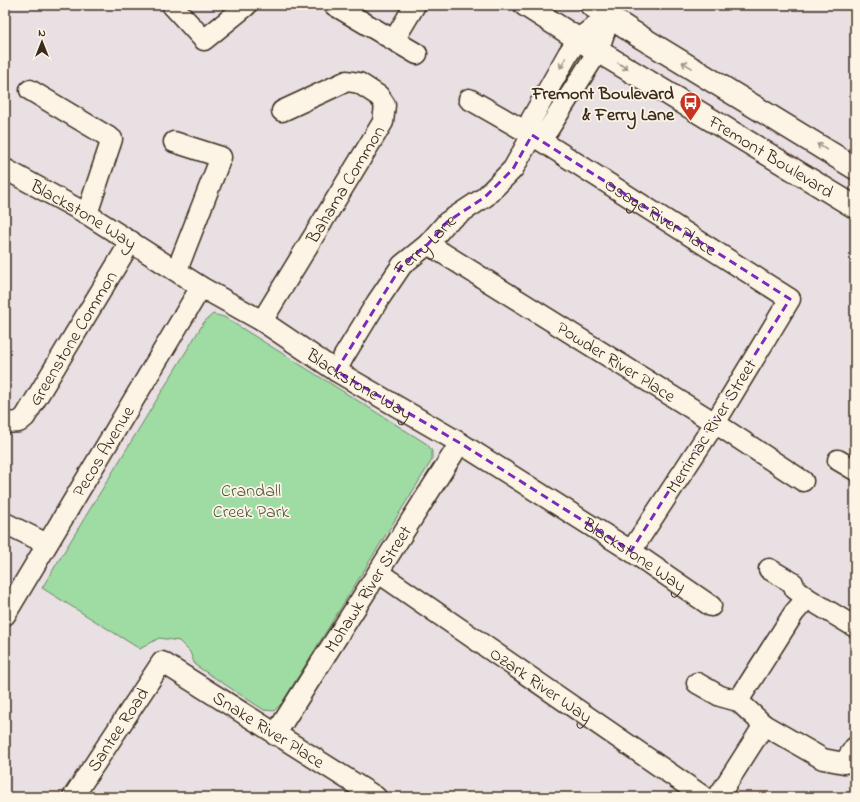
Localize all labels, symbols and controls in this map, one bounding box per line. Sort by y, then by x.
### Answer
north arrow [22,22,62,62]
text: N [38,25,46,41]
one-way arrow [559,57,566,69]
one-way arrow [681,60,693,68]
one-way arrow [617,62,629,70]
place label: Fremont Boulevard & Ferry Lane [531,82,675,130]
bus stop icon: Fremont Boulevard & Ferry Lane [677,90,703,123]
street label: Fremont Boulevard [702,109,838,206]
street label: Bahama Common [300,121,393,250]
one-way arrow [816,143,828,151]
street label: Osage River Place [598,173,722,264]
street label: Blackstone Way [24,174,141,257]
street label: Ferry Lane [388,208,463,281]
street label: Greenstone Common [24,267,125,412]
street label: Powder River Place [551,316,681,411]
street label: Blackstone Way [300,343,416,427]
street label: Merrimac River Street [661,355,764,499]
street label: Pecos Avenue [67,401,143,503]
park label: Crandall Creek Park [213,479,289,526]
street label: Blackstone Way [576,512,691,600]
street label: Mohawk River Street [319,521,419,659]
street label: Ozark River Way [483,642,597,731]
street label: Santee Road [82,683,157,778]
street label: Snake River Place [207,686,329,777]

